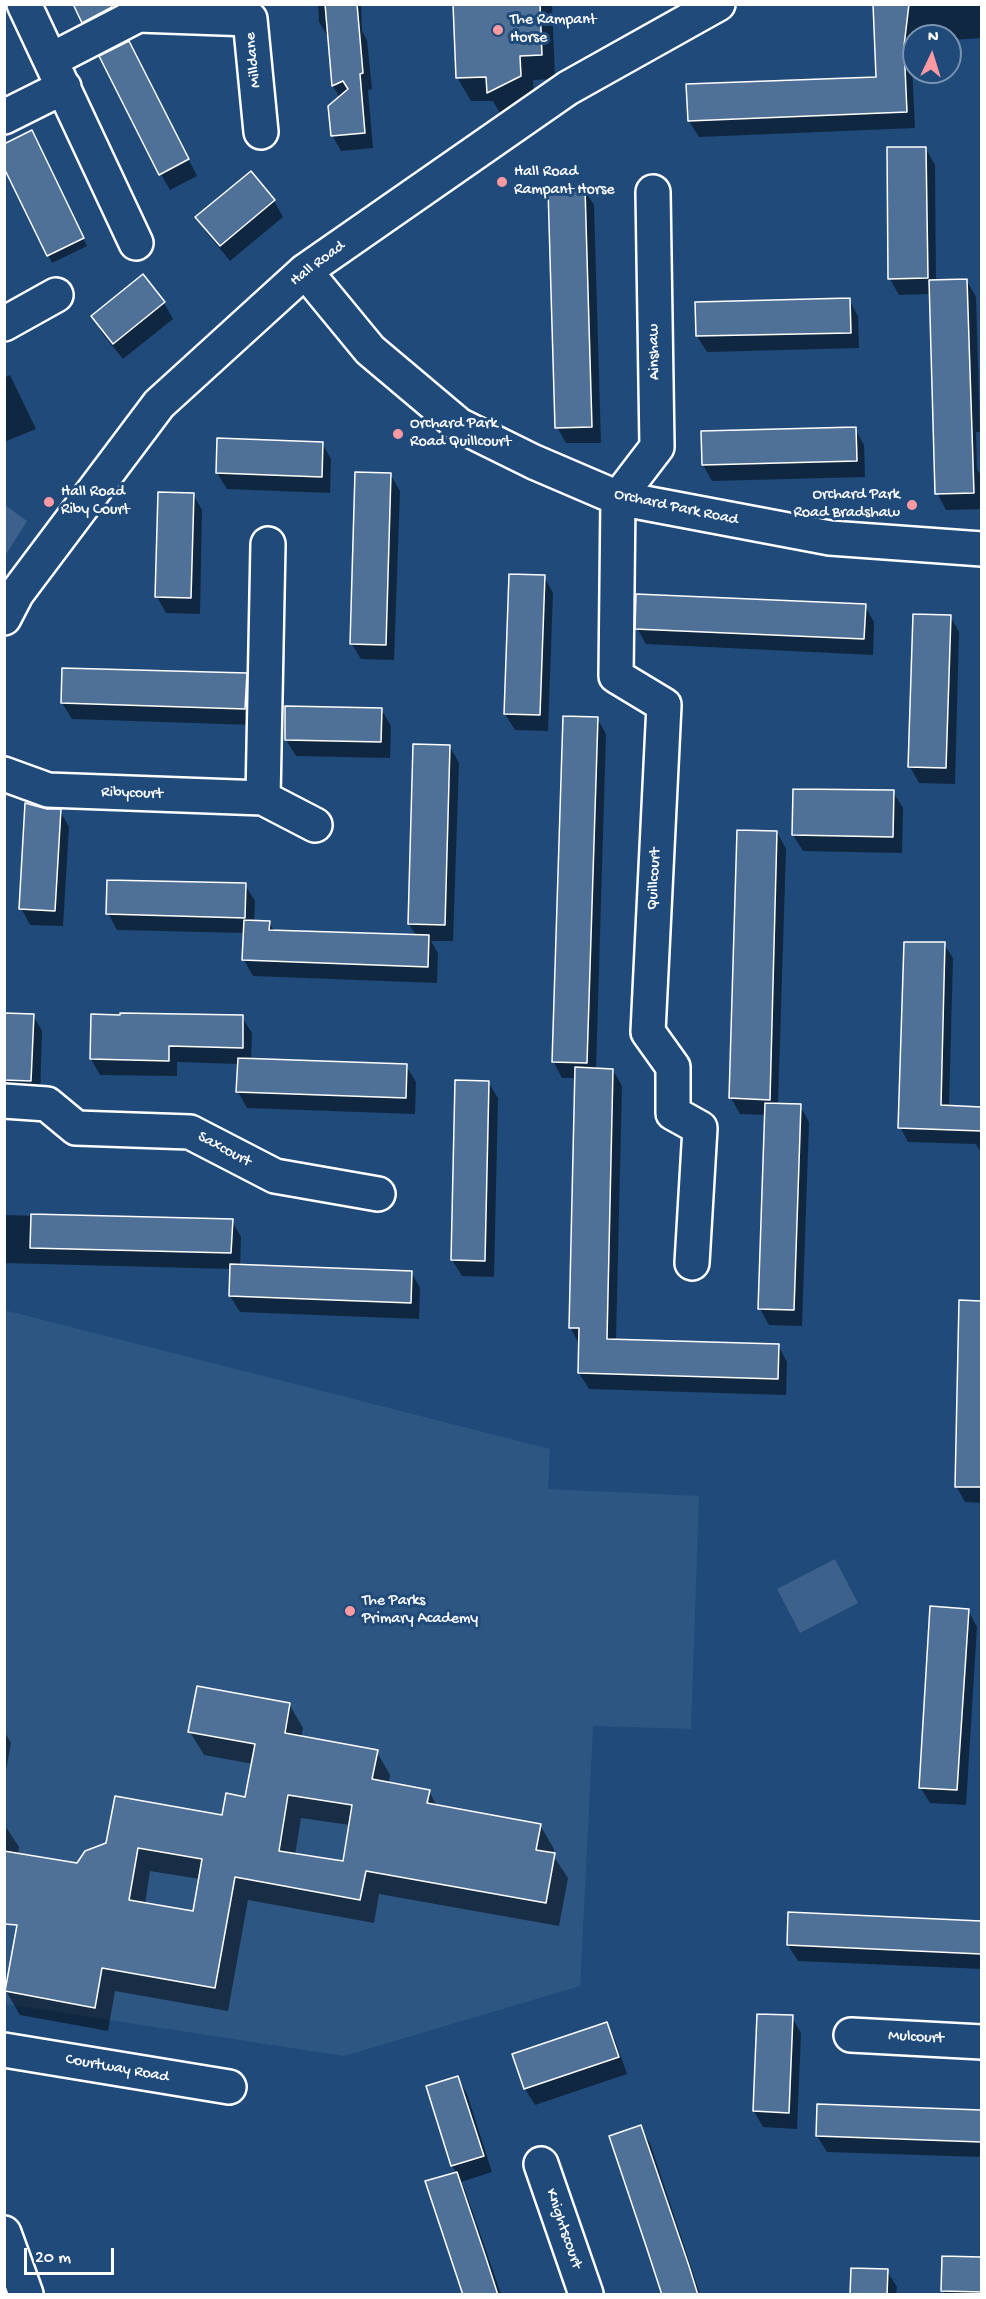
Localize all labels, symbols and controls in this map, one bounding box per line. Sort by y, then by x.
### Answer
place label: The Rampant Horse [510,11,596,49]
marker: The Rampant Horse [491,23,505,37]
north arrow [902,24,962,84]
text: N [927,28,939,47]
street label: Milldane [242,31,266,89]
place label: Hall Road Rampant Horse [514,163,615,201]
marker: Hall Road Rampant Horse [495,175,509,189]
street label: Hall Road [287,237,349,291]
street label: Ainshaw [645,324,665,380]
place label: Orchard Park Road Quillcourt [410,415,511,453]
marker: Orchard Park Road Quillcourt [391,427,405,441]
place label: Hall Road Riby Court [61,483,130,521]
street label: Orchard Park Road [612,485,740,531]
place label: Orchard Park Road Bradshaw [793,486,900,524]
marker: Hall Road Riby Court [42,495,56,509]
marker: Orchard Park Road Bradshaw [905,498,919,512]
street label: Ribycourt [101,783,163,805]
street label: Quillcourt [644,847,666,911]
street label: Saxcourt [194,1128,254,1172]
place label: The Parks Primary Academy [362,1592,478,1630]
marker: The Parks Primary Academy [343,1604,357,1618]
street label: Mulcourt [888,2027,944,2049]
street label: Courtway Road [64,2050,170,2088]
street label: Knightscourt [540,2186,586,2272]
scale bar [27,2236,117,2274]
text: 20 m [35,2248,71,2269]

